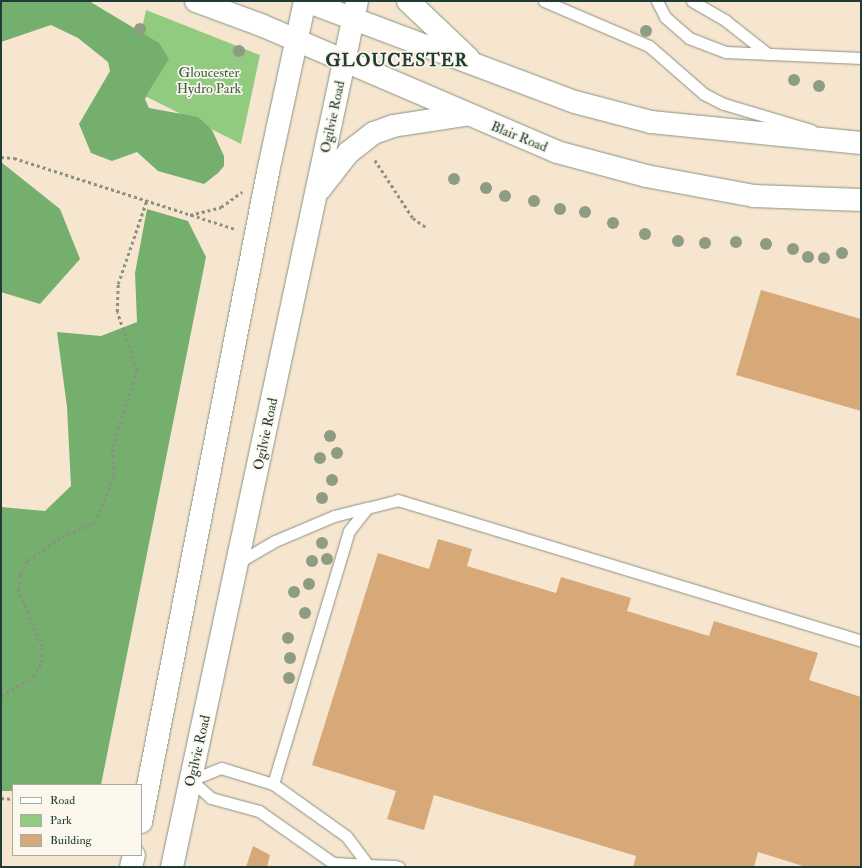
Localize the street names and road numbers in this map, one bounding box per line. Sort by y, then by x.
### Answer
street label: Ogilvie Road [317,79,349,155]
street label: Blair Road [488,118,550,156]
street label: Ogilvie Road [250,396,282,472]
street label: Ogilvie Road [182,713,214,789]

